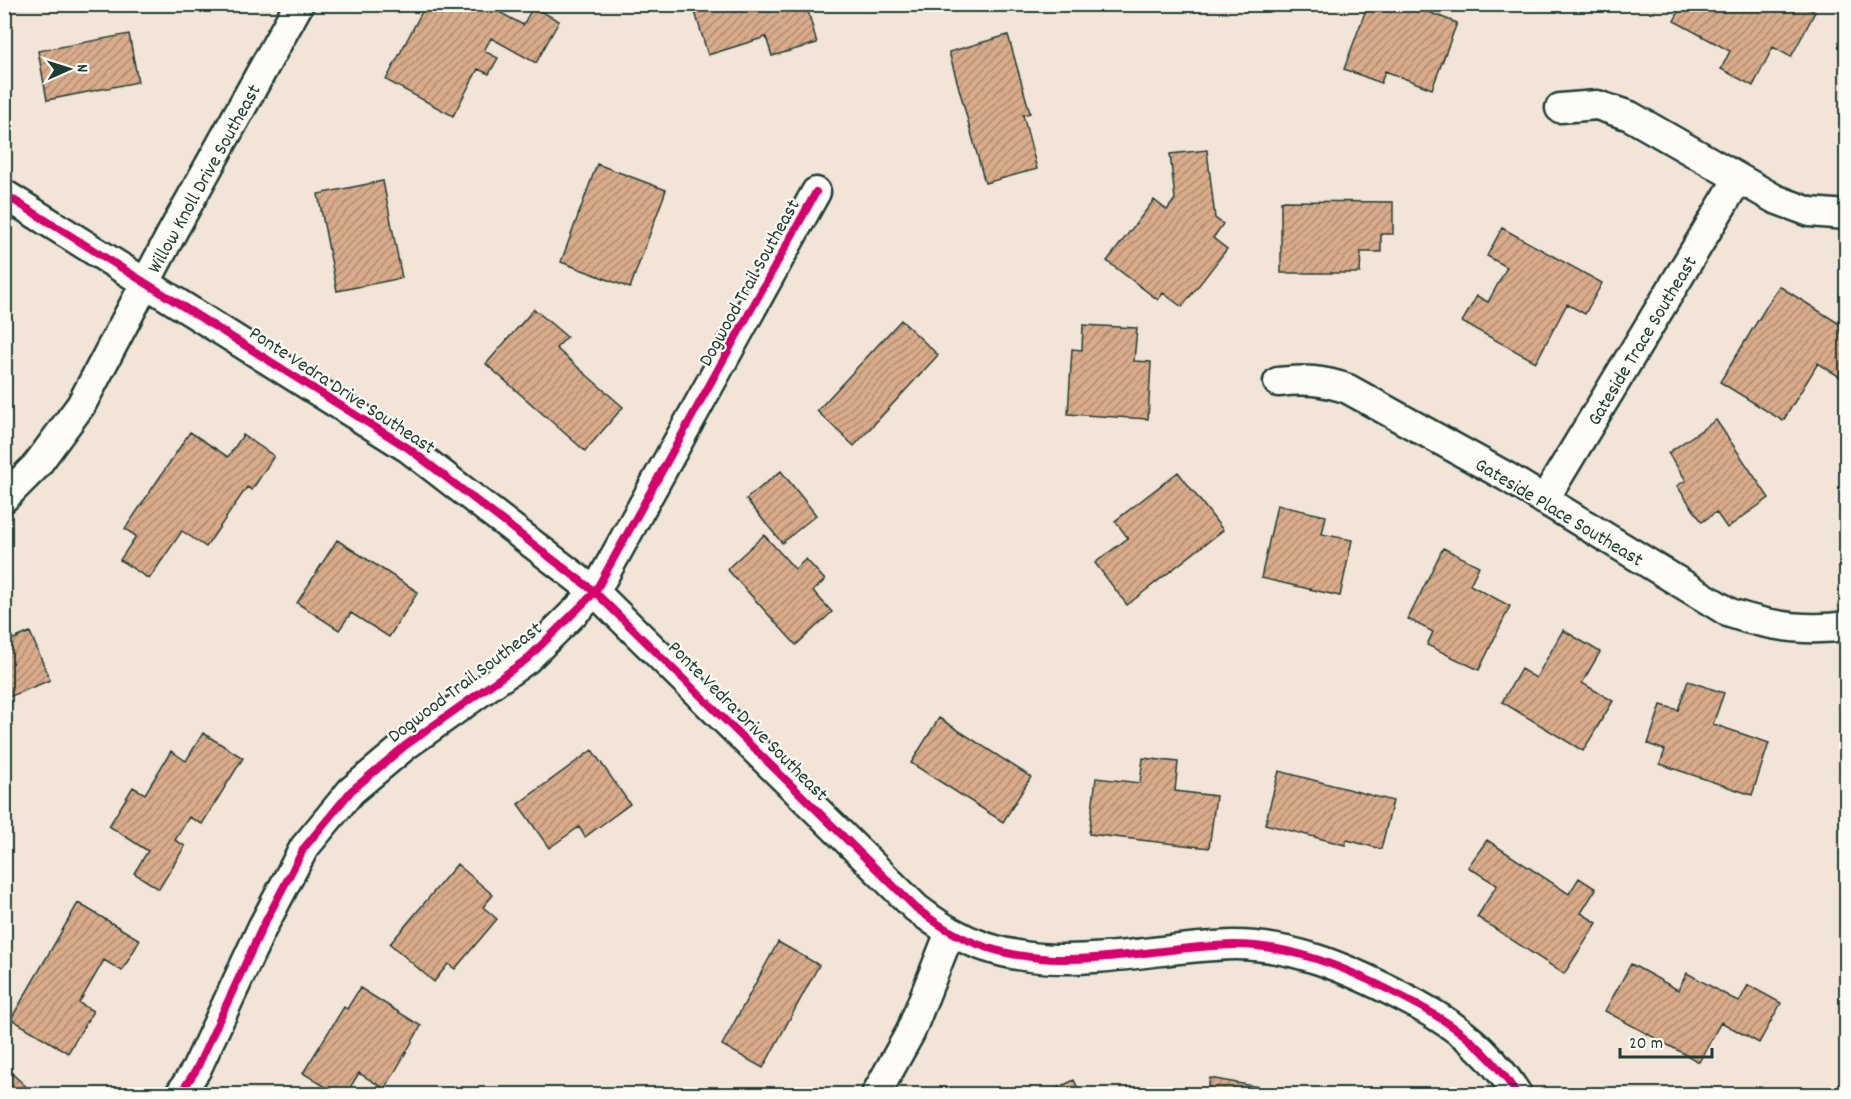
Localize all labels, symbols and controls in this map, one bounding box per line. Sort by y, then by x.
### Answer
north arrow [39,39,99,99]
text: N [70,64,93,73]
street label: Willow Knoll Drive Southeast [142,80,269,279]
street label: Dogwood Trail Southeast [693,195,808,372]
street label: Gateside Trace Southeast [1582,251,1705,432]
street label: Ponte Vedra Drive Southeast [243,321,440,462]
street label: Gateside Place Southeast [1469,452,1648,575]
street label: Dogwood Trail Southeast [383,616,549,751]
street label: Ponte Vedra Drive Southeast [660,635,834,809]
scale bar [1620,1021,1712,1059]
text: 20 m [1629,1032,1663,1057]

